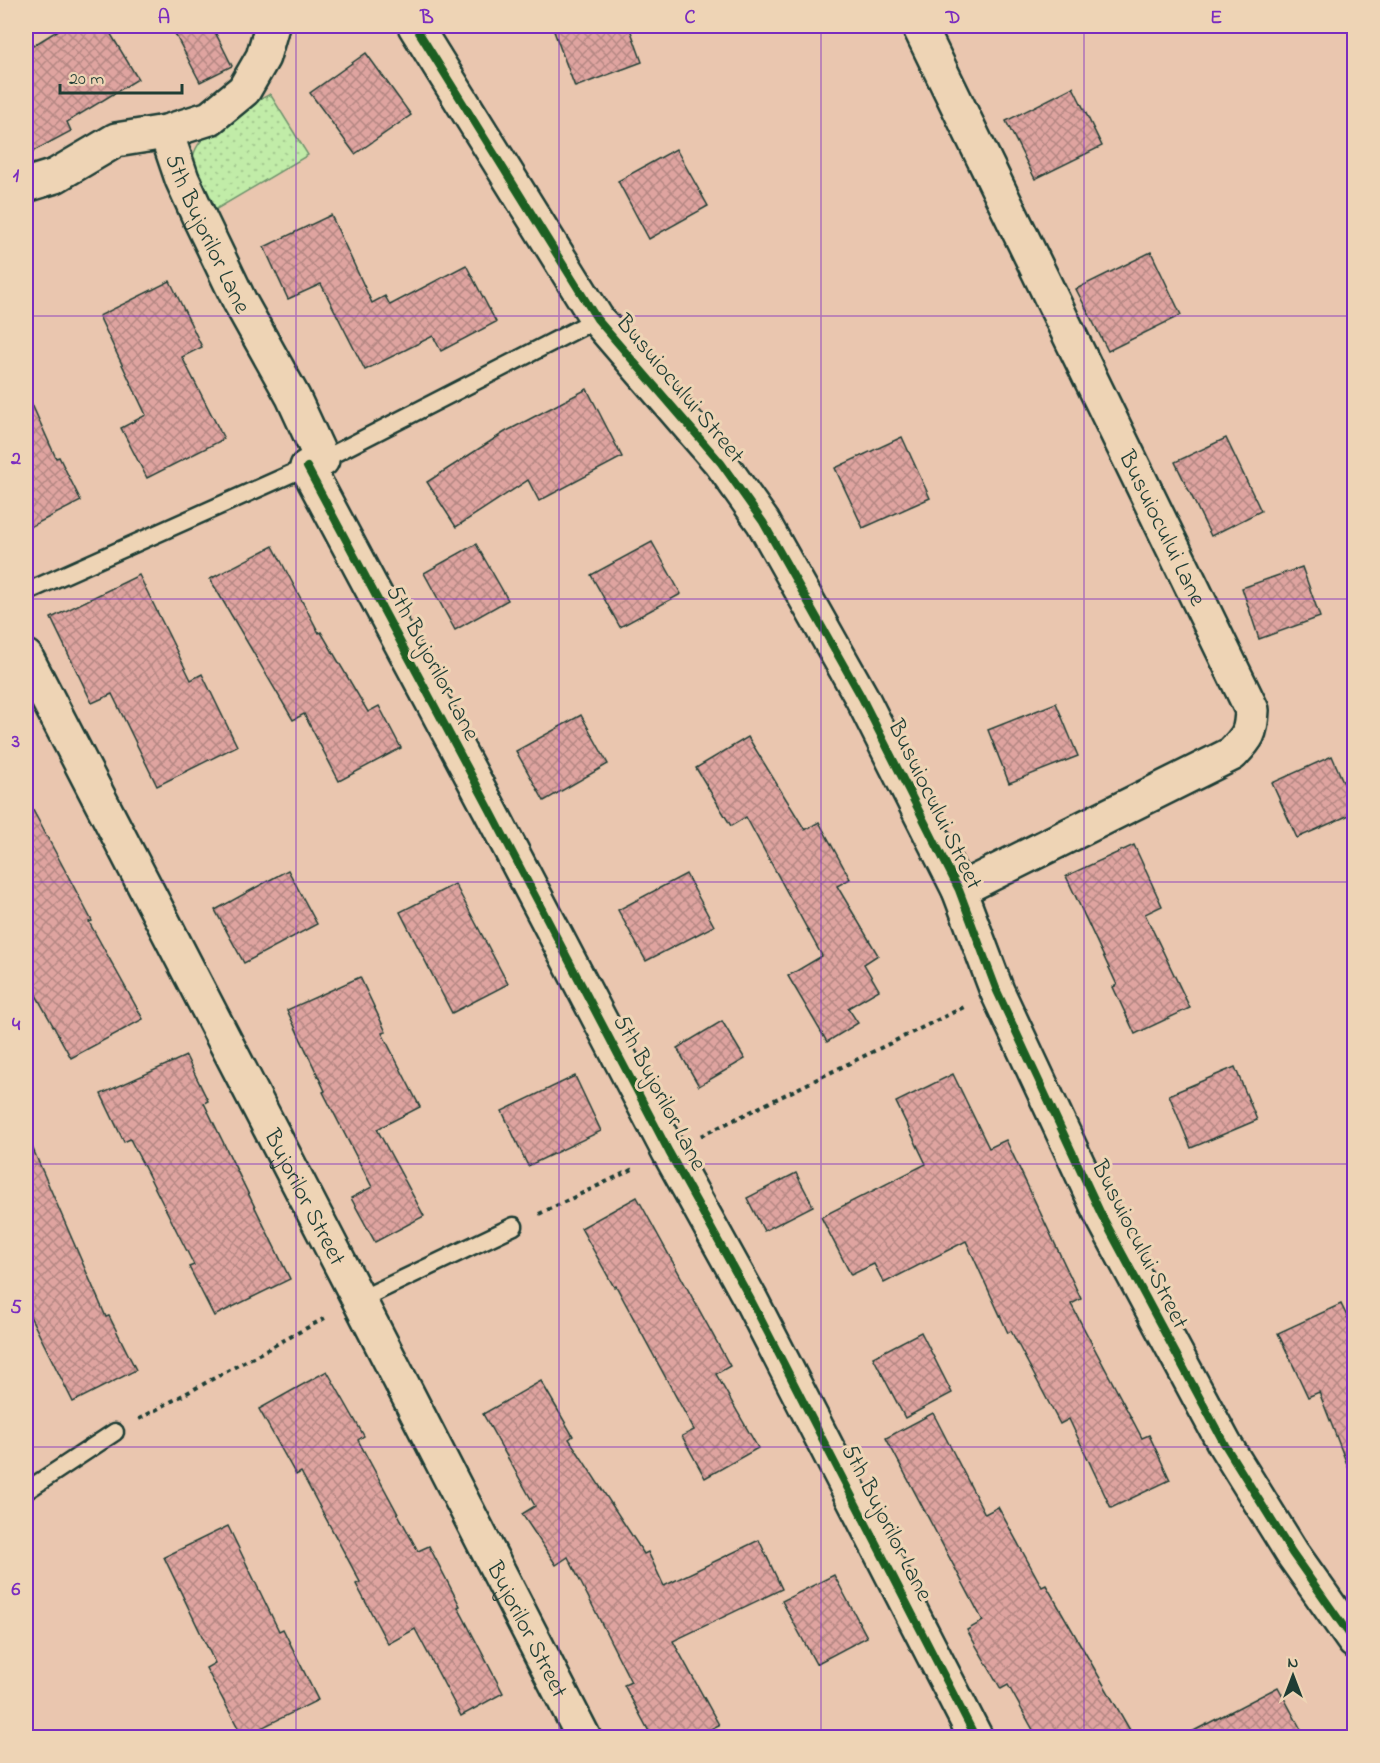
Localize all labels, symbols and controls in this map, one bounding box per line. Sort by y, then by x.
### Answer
text: A [158,4,170,33]
text: B [419,4,434,33]
text: C [685,4,696,33]
text: D [945,4,960,33]
text: E [1210,4,1222,33]
scale bar [60,57,182,95]
text: 20 m [69,67,104,93]
street label: 5th Bujorilor Lane [155,150,258,321]
text: 1 [13,162,20,191]
street label: Busuiocului Street [605,307,752,472]
street label: Busuiocului Lane [1108,444,1214,613]
text: 2 [10,445,21,474]
street label: 5th Bujorilor Lane [376,579,488,748]
street label: Busuiocului Street [877,713,990,896]
text: 3 [11,728,20,757]
street label: 5th Bujorilor Lane [603,1009,715,1178]
text: 4 [12,1011,21,1040]
street label: Bujorilor Street [253,1123,353,1272]
street label: Busuiocului Street [1081,1154,1196,1336]
text: 5 [10,1294,22,1323]
street label: 5th Bujorilor Lane [831,1438,941,1608]
street label: Bujorilor Street [476,1555,575,1705]
text: 6 [12,1576,21,1605]
north arrow [1263,1646,1323,1706]
text: N [1288,1651,1299,1675]

